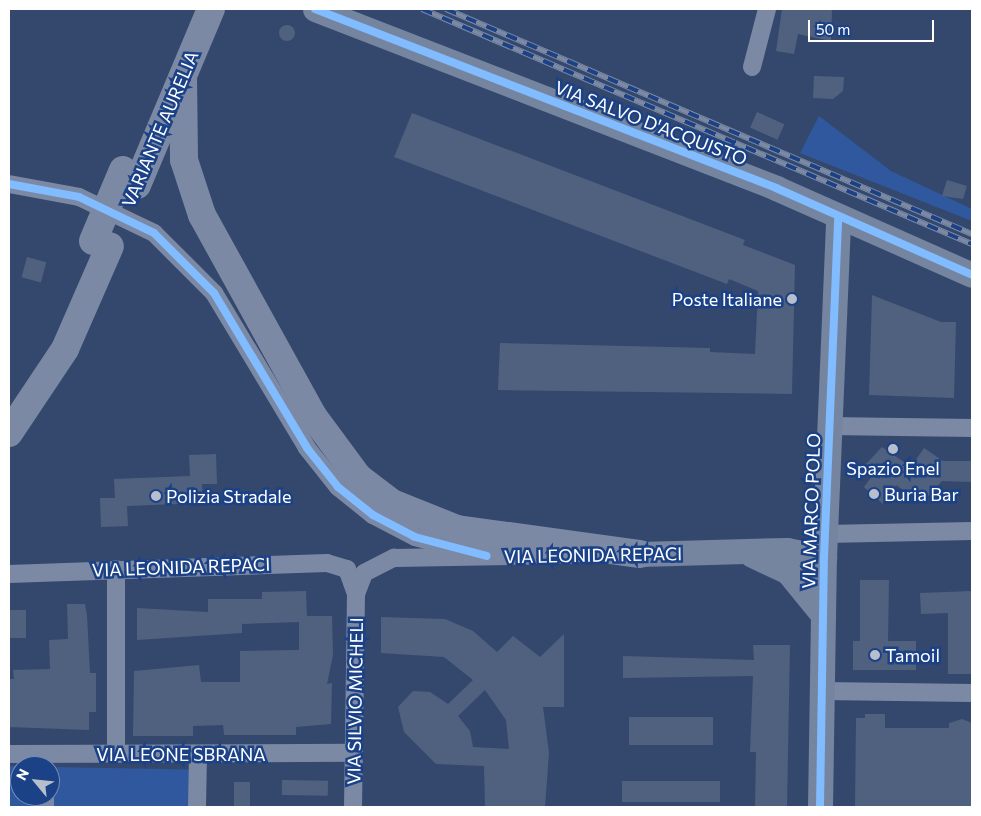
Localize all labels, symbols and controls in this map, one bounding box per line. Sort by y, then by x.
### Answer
scale bar [811,10,937,42]
text: 50 m [816,20,850,38]
street label: VARIANTE AURELIA [117,48,203,210]
street label: VIA SALVO D'ACQUISTO [552,76,750,170]
place label: Poste Italiane [672,288,782,310]
marker: Poste Italiane [786,293,798,305]
street label: VIA MARCO POLO [797,433,825,589]
marker: Spazio Enel [887,443,899,455]
place label: Spazio Enel [846,457,940,479]
place label: Buria Bar [884,483,959,505]
place label: Polizia Stradale [166,485,291,507]
marker: Buria Bar [868,488,880,500]
marker: Polizia Stradale [150,490,162,502]
street label: VIA LEONIDA REPACI [504,543,682,567]
street label: VIA LEONIDA REPACI [91,553,271,581]
street label: VIA SILVIO MICHELI [343,617,367,785]
place label: Tamoil [885,644,940,666]
marker: Tamoil [869,649,881,661]
street label: VIA LEONE SBRANA [96,743,266,765]
north arrow [10,756,60,806]
text: N [12,766,32,783]

